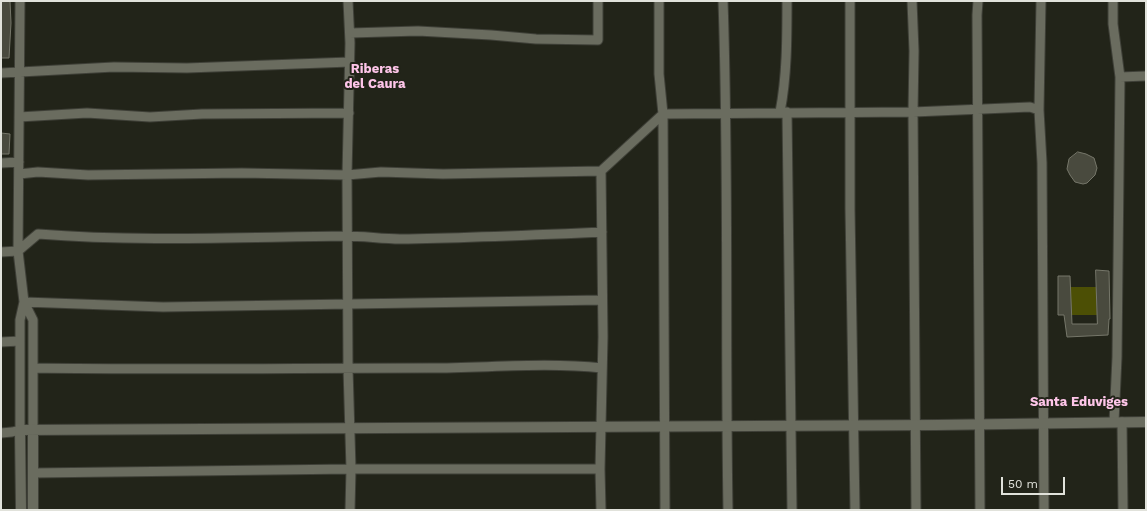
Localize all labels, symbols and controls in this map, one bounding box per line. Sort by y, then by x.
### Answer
district label: Riberas del Caura [344,61,406,92]
district label: Santa Eduviges [1030,394,1128,410]
scale bar [1003,469,1067,495]
text: 50 m [1008,477,1038,491]

